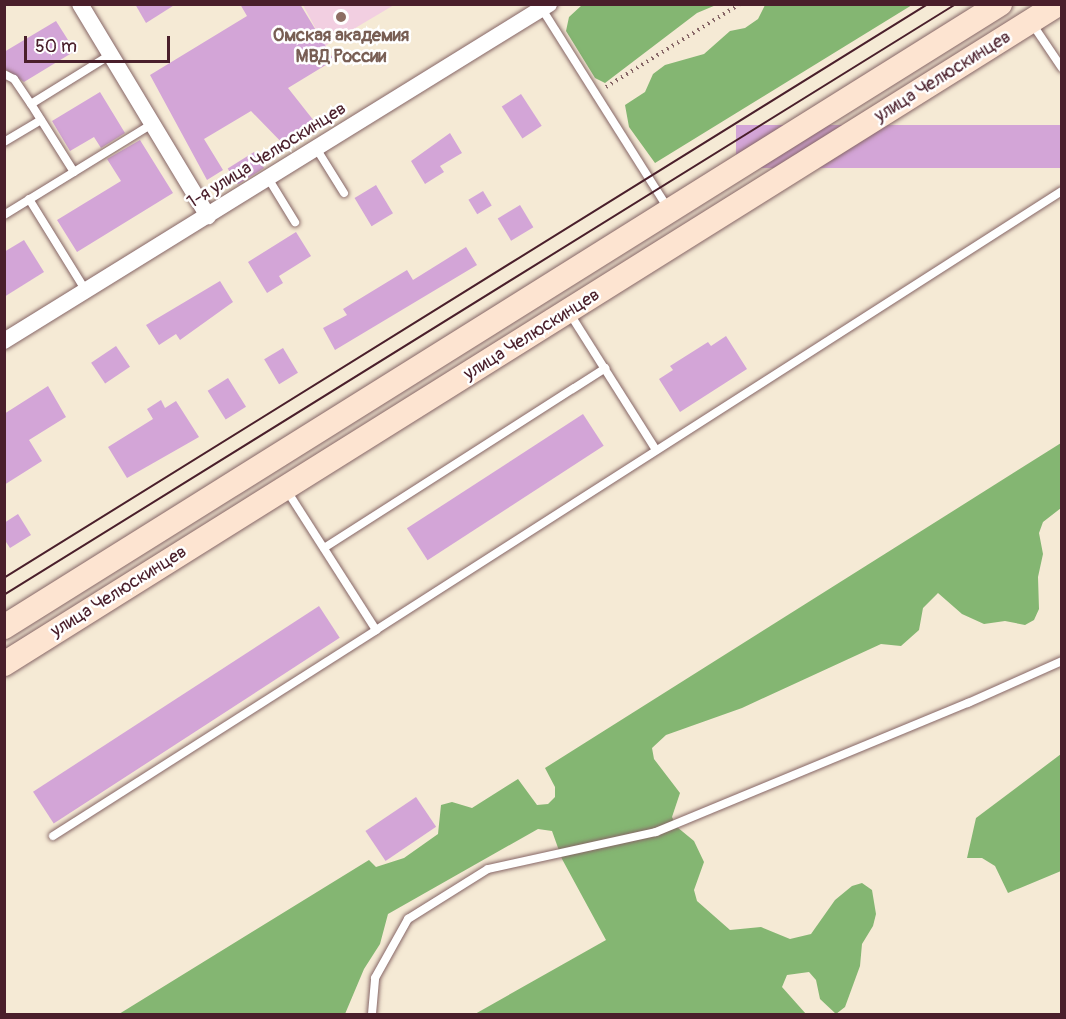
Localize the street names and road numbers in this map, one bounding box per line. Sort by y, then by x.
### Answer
street label: улица Челюскинцев [871,26,1015,128]
street label: 1-я улица Челюскинцев [184,98,350,214]
street label: улица Челюскинцев [460,284,604,386]
street label: улица Челюскинцев [47,541,191,643]

